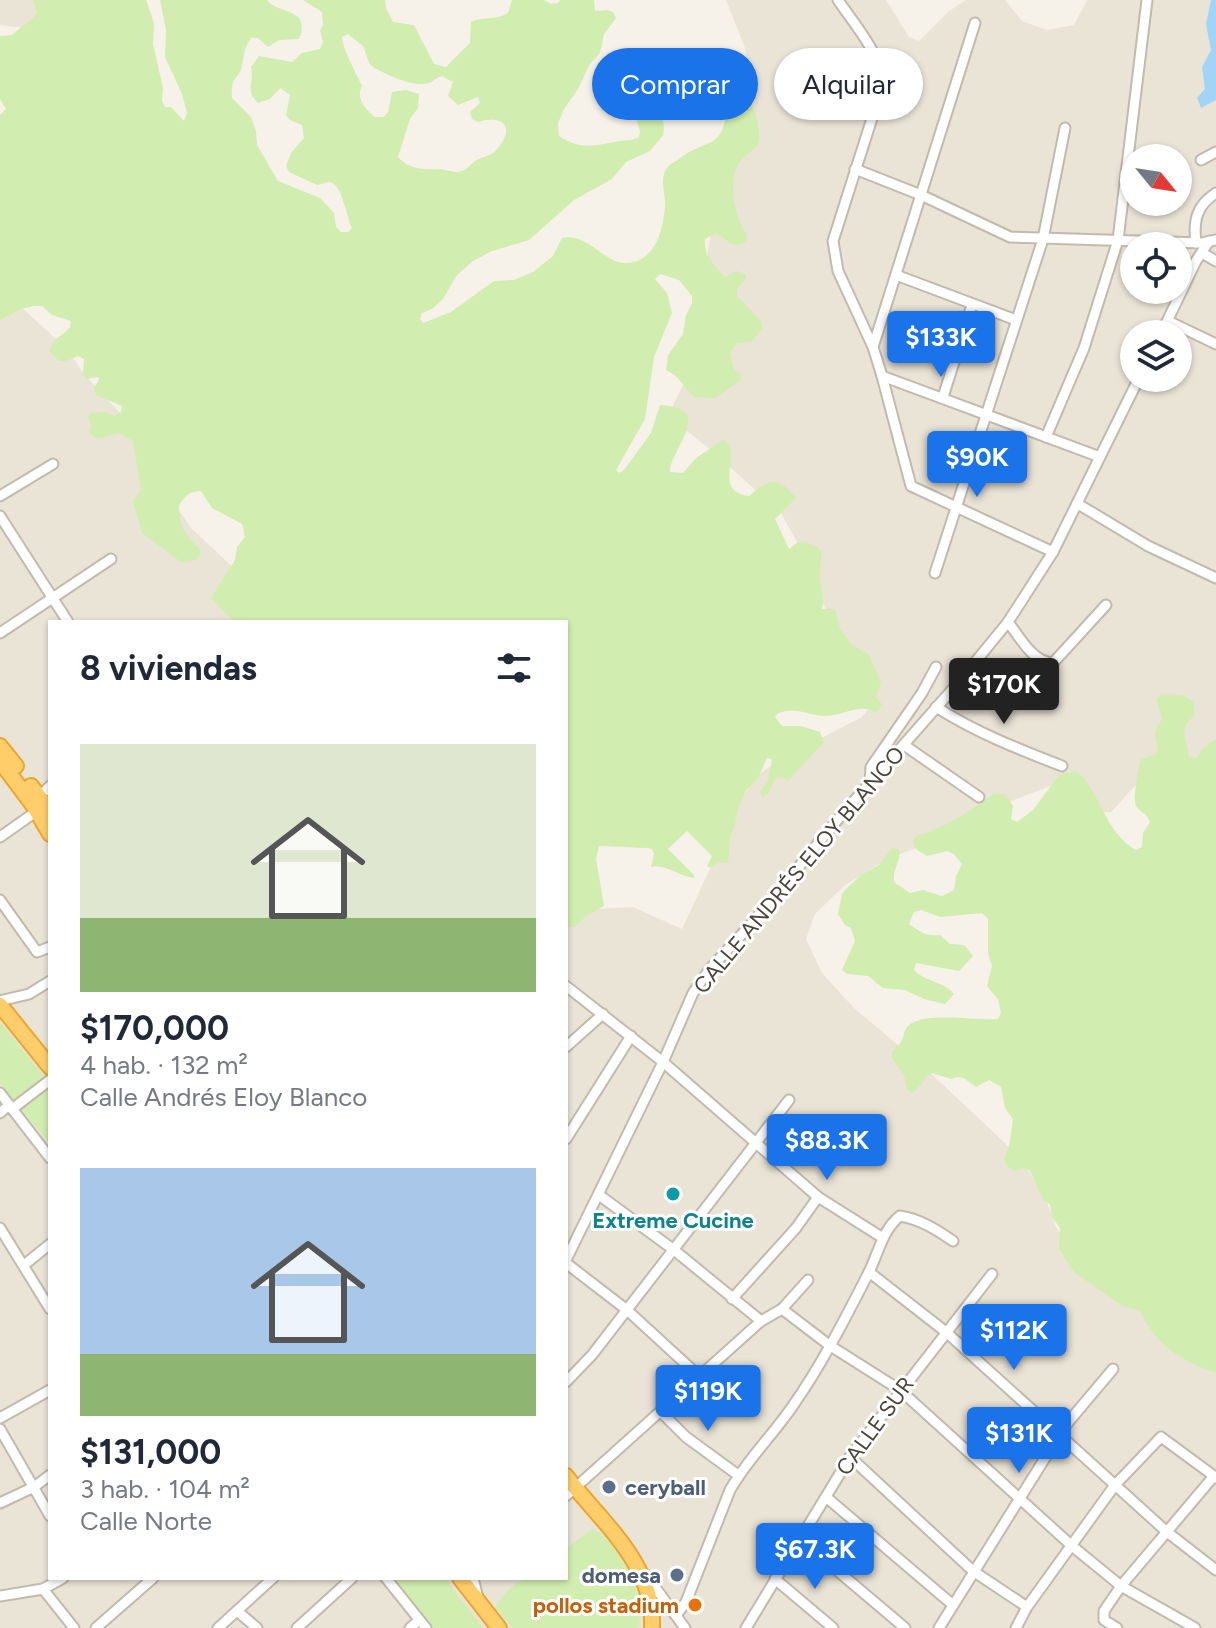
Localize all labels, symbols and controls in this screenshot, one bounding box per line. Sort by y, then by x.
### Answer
chip: Comprar [592,48,758,120]
chip: Alquilar [774,48,923,120]
north arrow [1120,144,1192,216]
map controls [1120,144,1192,392]
button: locate [1120,232,1192,304]
pin: $133K [885,311,997,379]
button: layers [1120,320,1192,392]
text: $133K [905,321,977,353]
pin: $90K [930,431,1024,499]
text: $90K [945,441,1009,473]
icon: filters [492,646,536,690]
text: 8 viviendas [80,648,257,689]
pin: $170K [948,658,1060,726]
text: $170K [967,668,1041,700]
street label: CALLE ANDRÉS ELOY BLANCO [688,741,910,999]
icon: home [236,796,380,940]
text: $170,000 [80,1008,229,1049]
text: 4 hab. · 132 m² [80,1049,248,1081]
text: Calle Andrés Eloy Blanco [80,1081,367,1113]
pin: $88.3K [762,1114,892,1182]
text: $88.3K [785,1124,869,1156]
marker: Extreme Cucine [664,1185,682,1203]
place label: Extreme Cucine [592,1207,754,1234]
icon: home [236,1220,380,1364]
pin: $112K [958,1304,1070,1372]
text: $112K [980,1314,1048,1346]
pin: $119K [652,1365,764,1433]
street label: CALLE SUR [830,1372,920,1480]
text: $119K [674,1375,742,1407]
pin: $131K [963,1407,1075,1475]
text: $131K [985,1417,1053,1449]
text: $131,000 [80,1432,221,1473]
text: 3 hab. · 104 m² [80,1473,250,1505]
place label: ceryball [625,1474,706,1501]
marker: ceryball [600,1478,618,1496]
text: Calle Norte [80,1505,212,1537]
pin: $67.3K [750,1523,880,1591]
text: $67.3K [774,1533,856,1565]
place label: domesa [582,1562,661,1589]
marker: domesa [668,1566,686,1584]
place label: pollos stadium [533,1592,679,1619]
marker: pollos stadium [686,1596,704,1614]

